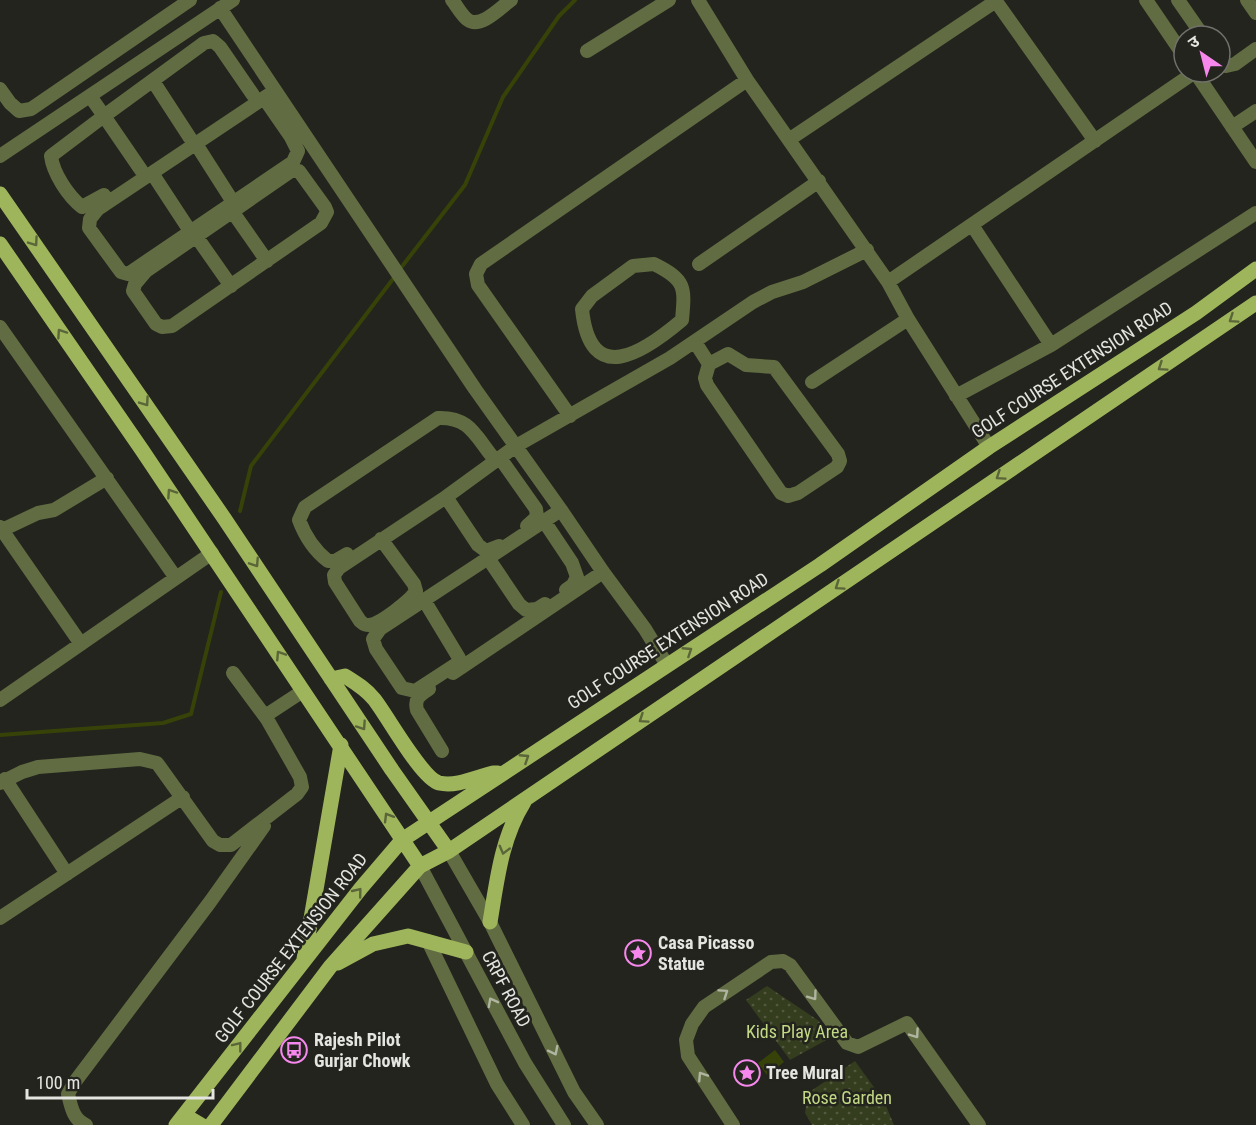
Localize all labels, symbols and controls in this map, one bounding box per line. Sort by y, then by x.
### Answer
north arrow [1172,24,1232,84]
text: उ [1184,31,1203,53]
one-way arrow [27,235,38,246]
street label: GOLF COURSE EXTENSION ROAD [967,297,1176,442]
one-way arrow [1229,312,1240,323]
one-way arrow [57,328,68,339]
one-way arrow [1157,360,1168,371]
one-way arrow [138,395,149,406]
one-way arrow [996,469,1007,480]
one-way arrow [167,489,178,500]
one-way arrow [247,557,258,568]
street label: GOLF COURSE EXTENSION ROAD [563,568,772,713]
one-way arrow [835,579,846,590]
one-way arrow [681,647,692,658]
one-way arrow [276,651,287,662]
one-way arrow [639,712,650,723]
one-way arrow [355,719,366,730]
one-way arrow [519,754,529,766]
one-way arrow [384,813,396,823]
one-way arrow [499,844,511,855]
street label: GOLF COURSE EXTENSION ROAD [210,849,371,1047]
one-way arrow [351,888,362,899]
place label: Casa Picasso Statue [658,932,754,974]
place icon: Casa Picasso Statue [623,938,653,968]
street label: CRPF ROAD [478,947,535,1031]
one-way arrow [717,989,728,1000]
one-way arrow [805,989,816,1000]
one-way arrow [488,998,499,1008]
park label: Kids Play Area [746,1021,848,1042]
one-way arrow [908,1028,919,1039]
place label: Rajesh Pilot Gurjar Chowk [314,1029,411,1071]
bus stop icon: Rajesh Pilot Gurjar Chowk [279,1035,309,1065]
one-way arrow [231,1042,242,1053]
one-way arrow [547,1045,559,1056]
place icon: Tree Mural [732,1058,762,1088]
scale bar [27,1062,213,1100]
place label: Tree Mural [766,1062,844,1083]
text: 100 m [36,1072,80,1093]
one-way arrow [697,1072,709,1082]
park label: Rose Garden [802,1087,892,1108]

